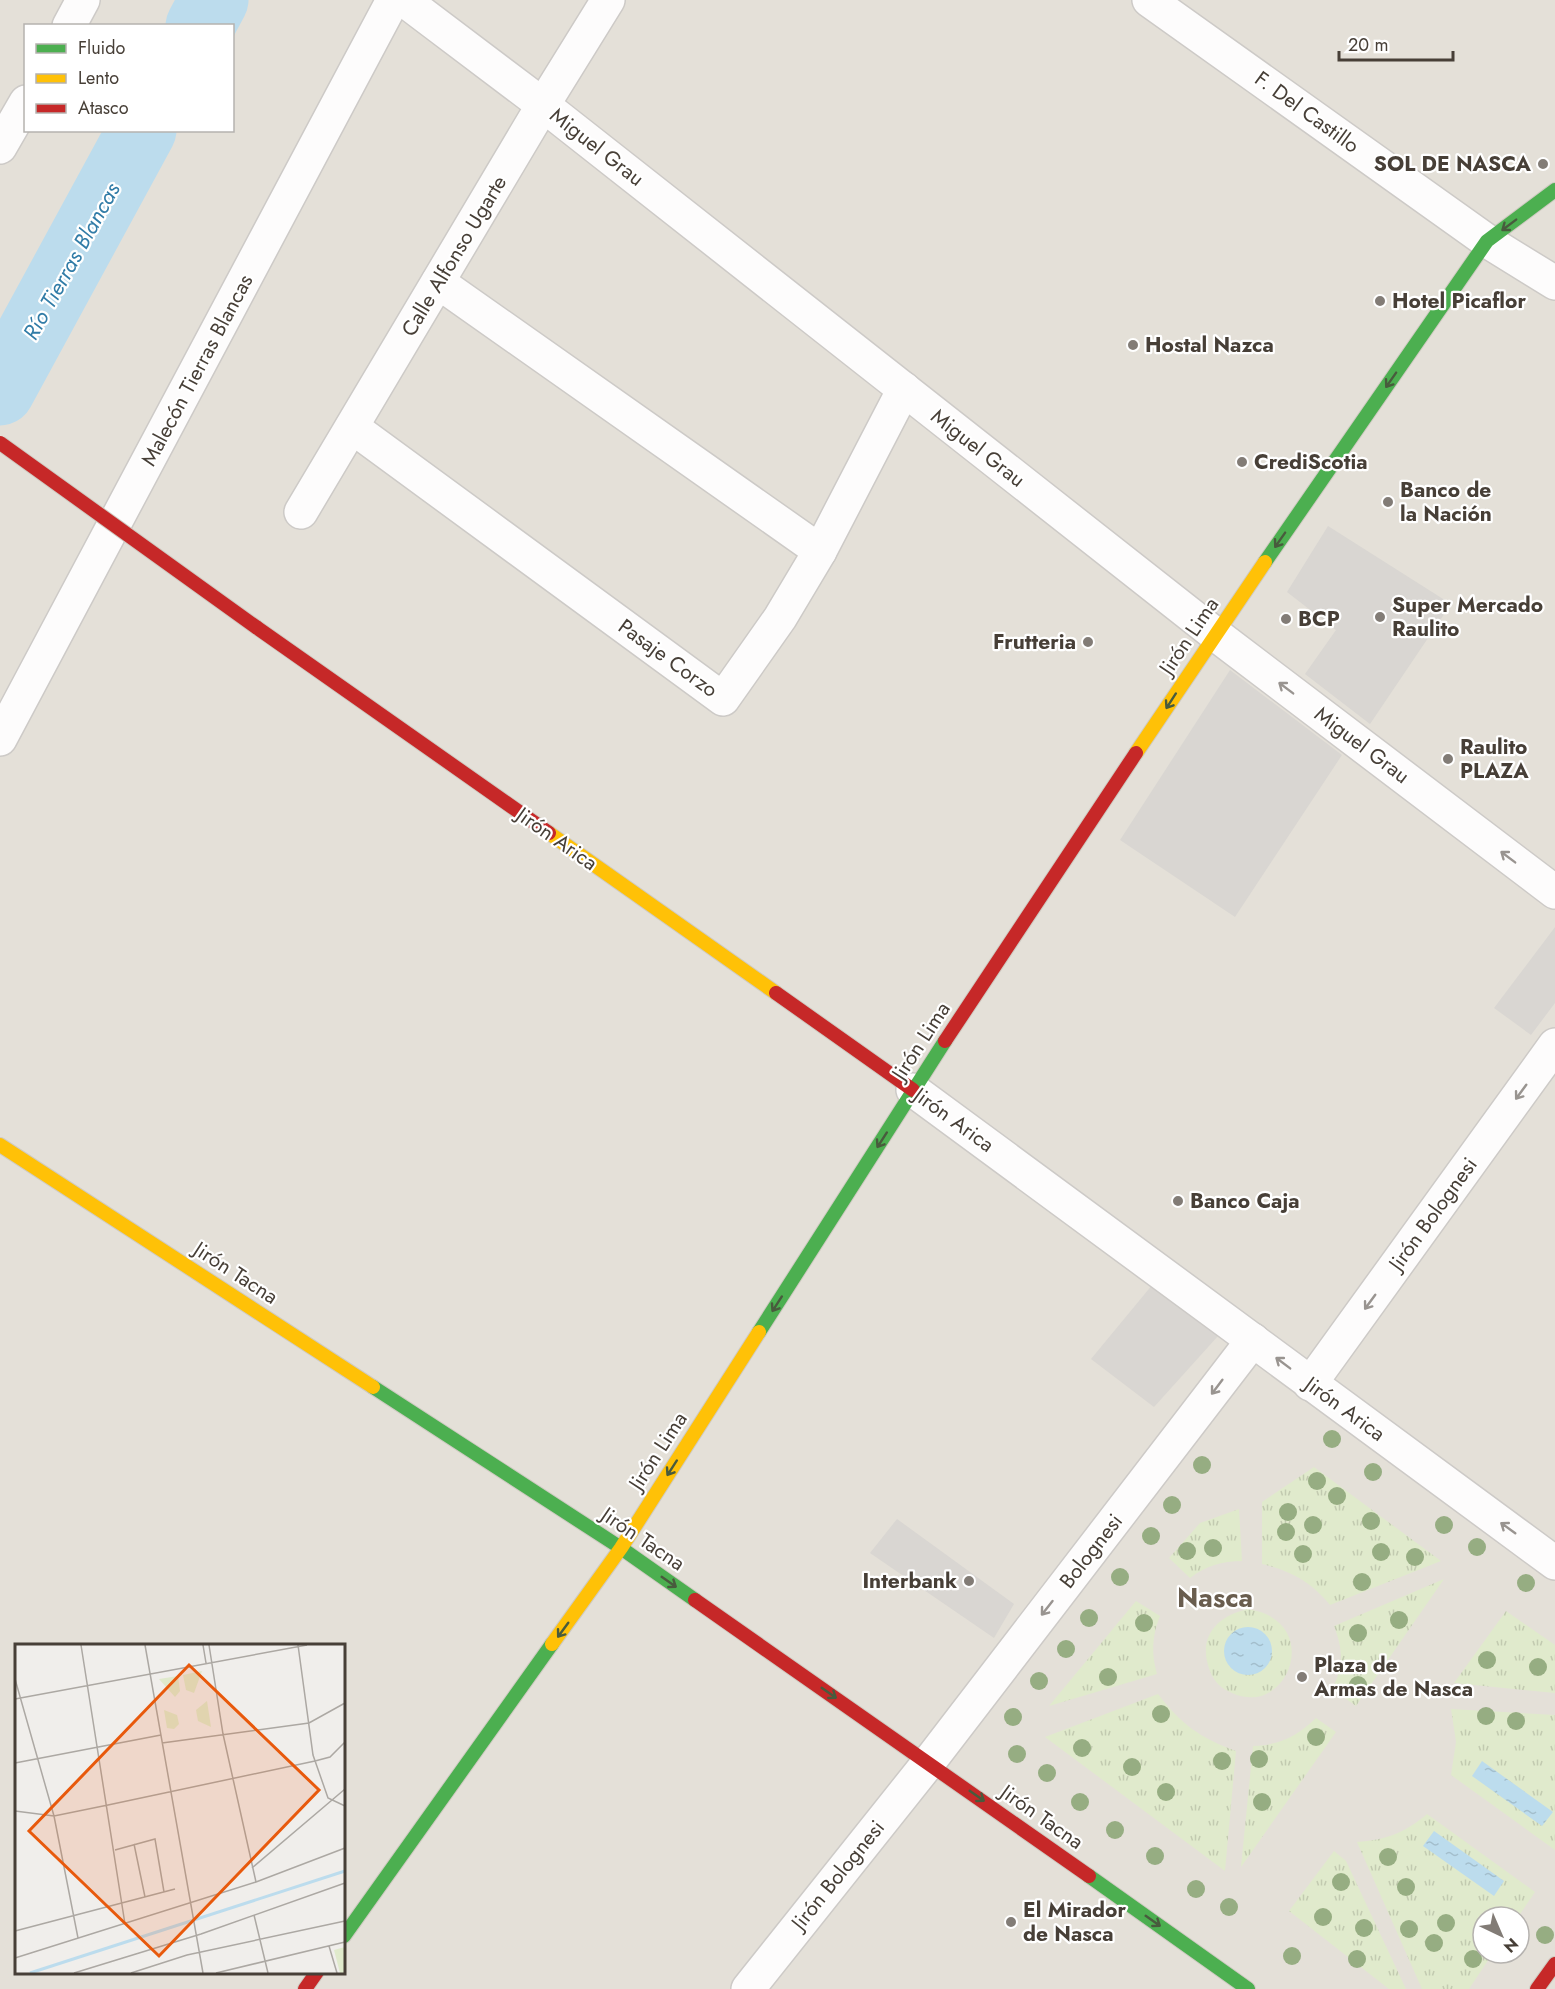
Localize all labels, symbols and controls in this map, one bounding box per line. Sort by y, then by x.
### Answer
legend [24,24,234,132]
scale bar [1339,24,1453,62]
text: 20 m [1348,32,1388,58]
text: Fluido [78,35,126,61]
street label: F. Del Castillo [1249,64,1365,160]
text: Lento [78,65,119,91]
text: Atasco [78,95,129,121]
street label: Miguel Grau [544,101,650,193]
place label: SOL DE NASCA [1374,149,1532,179]
marker: SOL DE NASCA [1536,157,1550,171]
street label: Calle Alfonso Ugarte [394,170,514,342]
water label: Río Tierras Blancas [14,176,128,345]
one-way arrow [1501,219,1517,232]
street label: Malecón Tierras Blancas [134,269,260,471]
place label: Hotel Picaflor [1392,286,1526,316]
marker: Hotel Picaflor [1373,294,1387,308]
place label: Hostal Nazca [1145,330,1274,360]
marker: Hostal Nazca [1126,338,1140,352]
one-way arrow [1385,371,1397,387]
street label: Miguel Grau [925,402,1031,494]
place label: CrediScotia [1254,447,1368,477]
marker: CrediScotia [1235,455,1249,469]
place label: Banco de la Nación [1400,475,1492,529]
marker: Banco de la Nación [1381,495,1395,509]
one-way arrow [1274,531,1286,548]
place label: Super Mercado Raulito [1392,590,1543,644]
street label: Jirón Lima [1150,591,1226,683]
place label: BCP [1298,604,1340,634]
marker: Super Mercado Raulito [1373,610,1387,624]
street label: Pasaje Corzo [612,612,724,704]
marker: BCP [1279,612,1293,626]
place label: Frutteria [993,627,1076,657]
marker: Frutteria [1081,635,1095,649]
one-way arrow [1279,681,1295,694]
one-way arrow [1165,693,1177,709]
street label: Miguel Grau [1308,699,1416,791]
place label: Raulito PLAZA [1460,732,1529,786]
marker: Raulito PLAZA [1441,752,1455,766]
street label: Jirón Arica [508,798,604,878]
one-way arrow [1501,850,1517,863]
street label: Jirón Lima [883,996,957,1088]
street label: Jirón Arica [905,1079,1000,1159]
one-way arrow [1515,1084,1527,1100]
one-way arrow [876,1131,888,1147]
street label: Jirón Bolognesi [1380,1151,1484,1279]
place label: Banco Caja [1190,1186,1299,1216]
marker: Banco Caja [1171,1194,1185,1208]
street label: Jirón Tacna [185,1233,284,1311]
one-way arrow [1364,1293,1376,1309]
one-way arrow [771,1295,783,1312]
one-way arrow [1275,1357,1291,1370]
street label: Jirón Arica [1296,1368,1391,1448]
one-way arrow [1211,1378,1224,1394]
street label: Jirón Lima [620,1406,694,1498]
one-way arrow [666,1459,678,1476]
street label: Jirón Tacna [593,1498,691,1578]
street label: Bolognesi [1052,1507,1130,1595]
one-way arrow [1500,1522,1516,1535]
place label: Interbank [862,1566,957,1596]
marker: Interbank [962,1574,976,1588]
one-way arrow [660,1576,676,1588]
district label: Nasca [1177,1578,1253,1617]
one-way arrow [1041,1600,1054,1616]
one-way arrow [556,1621,569,1637]
inset map [15,1644,345,1974]
place label: Plaza de Armas de Nasca [1313,1650,1473,1704]
marker: Plaza de Armas de Nasca [1295,1670,1309,1684]
one-way arrow [820,1687,837,1699]
street label: Jirón Tacna [992,1776,1090,1857]
one-way arrow [968,1790,984,1802]
street label: Jirón Bolognesi [782,1814,892,1939]
place label: El Mirador de Nasca [1023,1895,1126,1949]
north arrow [1471,1905,1531,1965]
marker: El Mirador de Nasca [1004,1915,1018,1929]
one-way arrow [1144,1915,1160,1927]
text: N [1499,1933,1524,1958]

